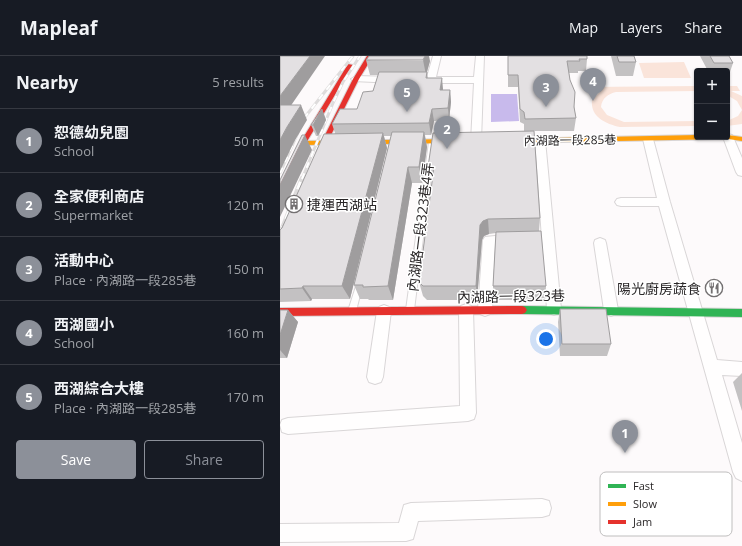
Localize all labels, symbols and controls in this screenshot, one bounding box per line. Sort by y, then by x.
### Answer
text: Mapleaf [20,15,97,41]
text: Map [569,18,598,37]
text: Layers [620,18,662,37]
text: Share [684,18,722,37]
pin: 4 [580,68,606,101]
map controls [694,68,730,140]
button: + [694,68,730,104]
text: Nearby [16,71,78,94]
text: 5 results [212,73,264,91]
pin: 3 [533,74,559,107]
pin: 5 [394,79,420,112]
button: − [694,104,730,140]
pin: 2 [434,116,460,149]
text: 恕德幼兒園 [54,122,129,142]
street label: 內湖路一段285巷 [524,131,616,149]
text: 1 [25,132,33,150]
text: 50 m [234,132,264,150]
text: School [54,142,94,160]
street label: 內湖路一段323巷4弄 [403,161,437,293]
text: 全家便利商店 [54,186,144,206]
building icon: 捷運西湖站 [284,194,304,214]
place label: 捷運西湖站 [307,195,377,214]
text: 2 [25,196,33,214]
text: 120 m [226,196,264,214]
text: Supermarket [54,206,133,224]
text: 活動中心 [54,250,114,270]
text: 3 [25,260,33,278]
text: 150 m [226,260,264,278]
text: Place · 內湖路一段285巷 [54,271,196,289]
restaurant icon: 陽光廚房蔬食 [704,278,724,298]
place label: 陽光廚房蔬食 [617,279,701,298]
street label: 內湖路一段323巷 [457,286,565,306]
text: 西湖國小 [54,314,114,334]
text: 4 [25,324,33,342]
text: 160 m [226,324,264,342]
your location [536,329,556,349]
text: School [54,334,94,352]
text: 西湖綜合大樓 [54,378,144,398]
text: 5 [25,388,33,406]
text: 170 m [226,388,264,406]
text: Place · 內湖路一段285巷 [54,399,196,417]
pin: 1 [612,420,638,453]
button: Save [16,440,136,479]
button: Share [144,440,264,479]
legend [600,472,732,536]
text: Fast [633,478,654,493]
text: Slow [633,496,657,511]
text: Jam [632,514,652,529]

